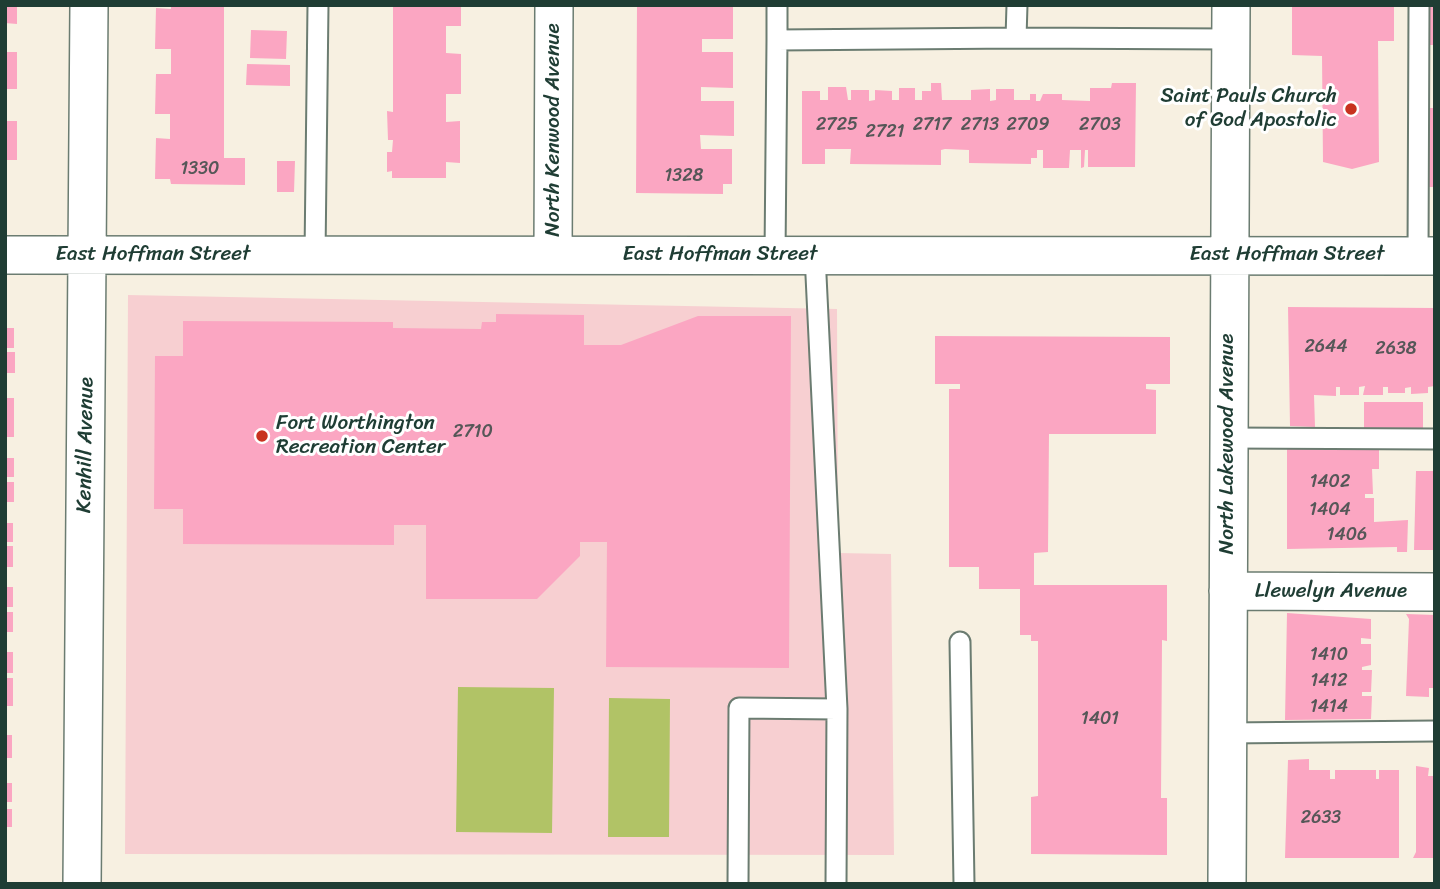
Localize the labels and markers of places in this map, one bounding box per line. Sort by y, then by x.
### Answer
place label: Saint Pauls Church of God Apostolic [1160,84,1337,134]
marker: Saint Pauls Church of God Apostolic [1343,101,1359,117]
place label: Fort Worthington Recreation Center [276,411,445,461]
marker: Fort Worthington Recreation Center [254,428,270,444]

